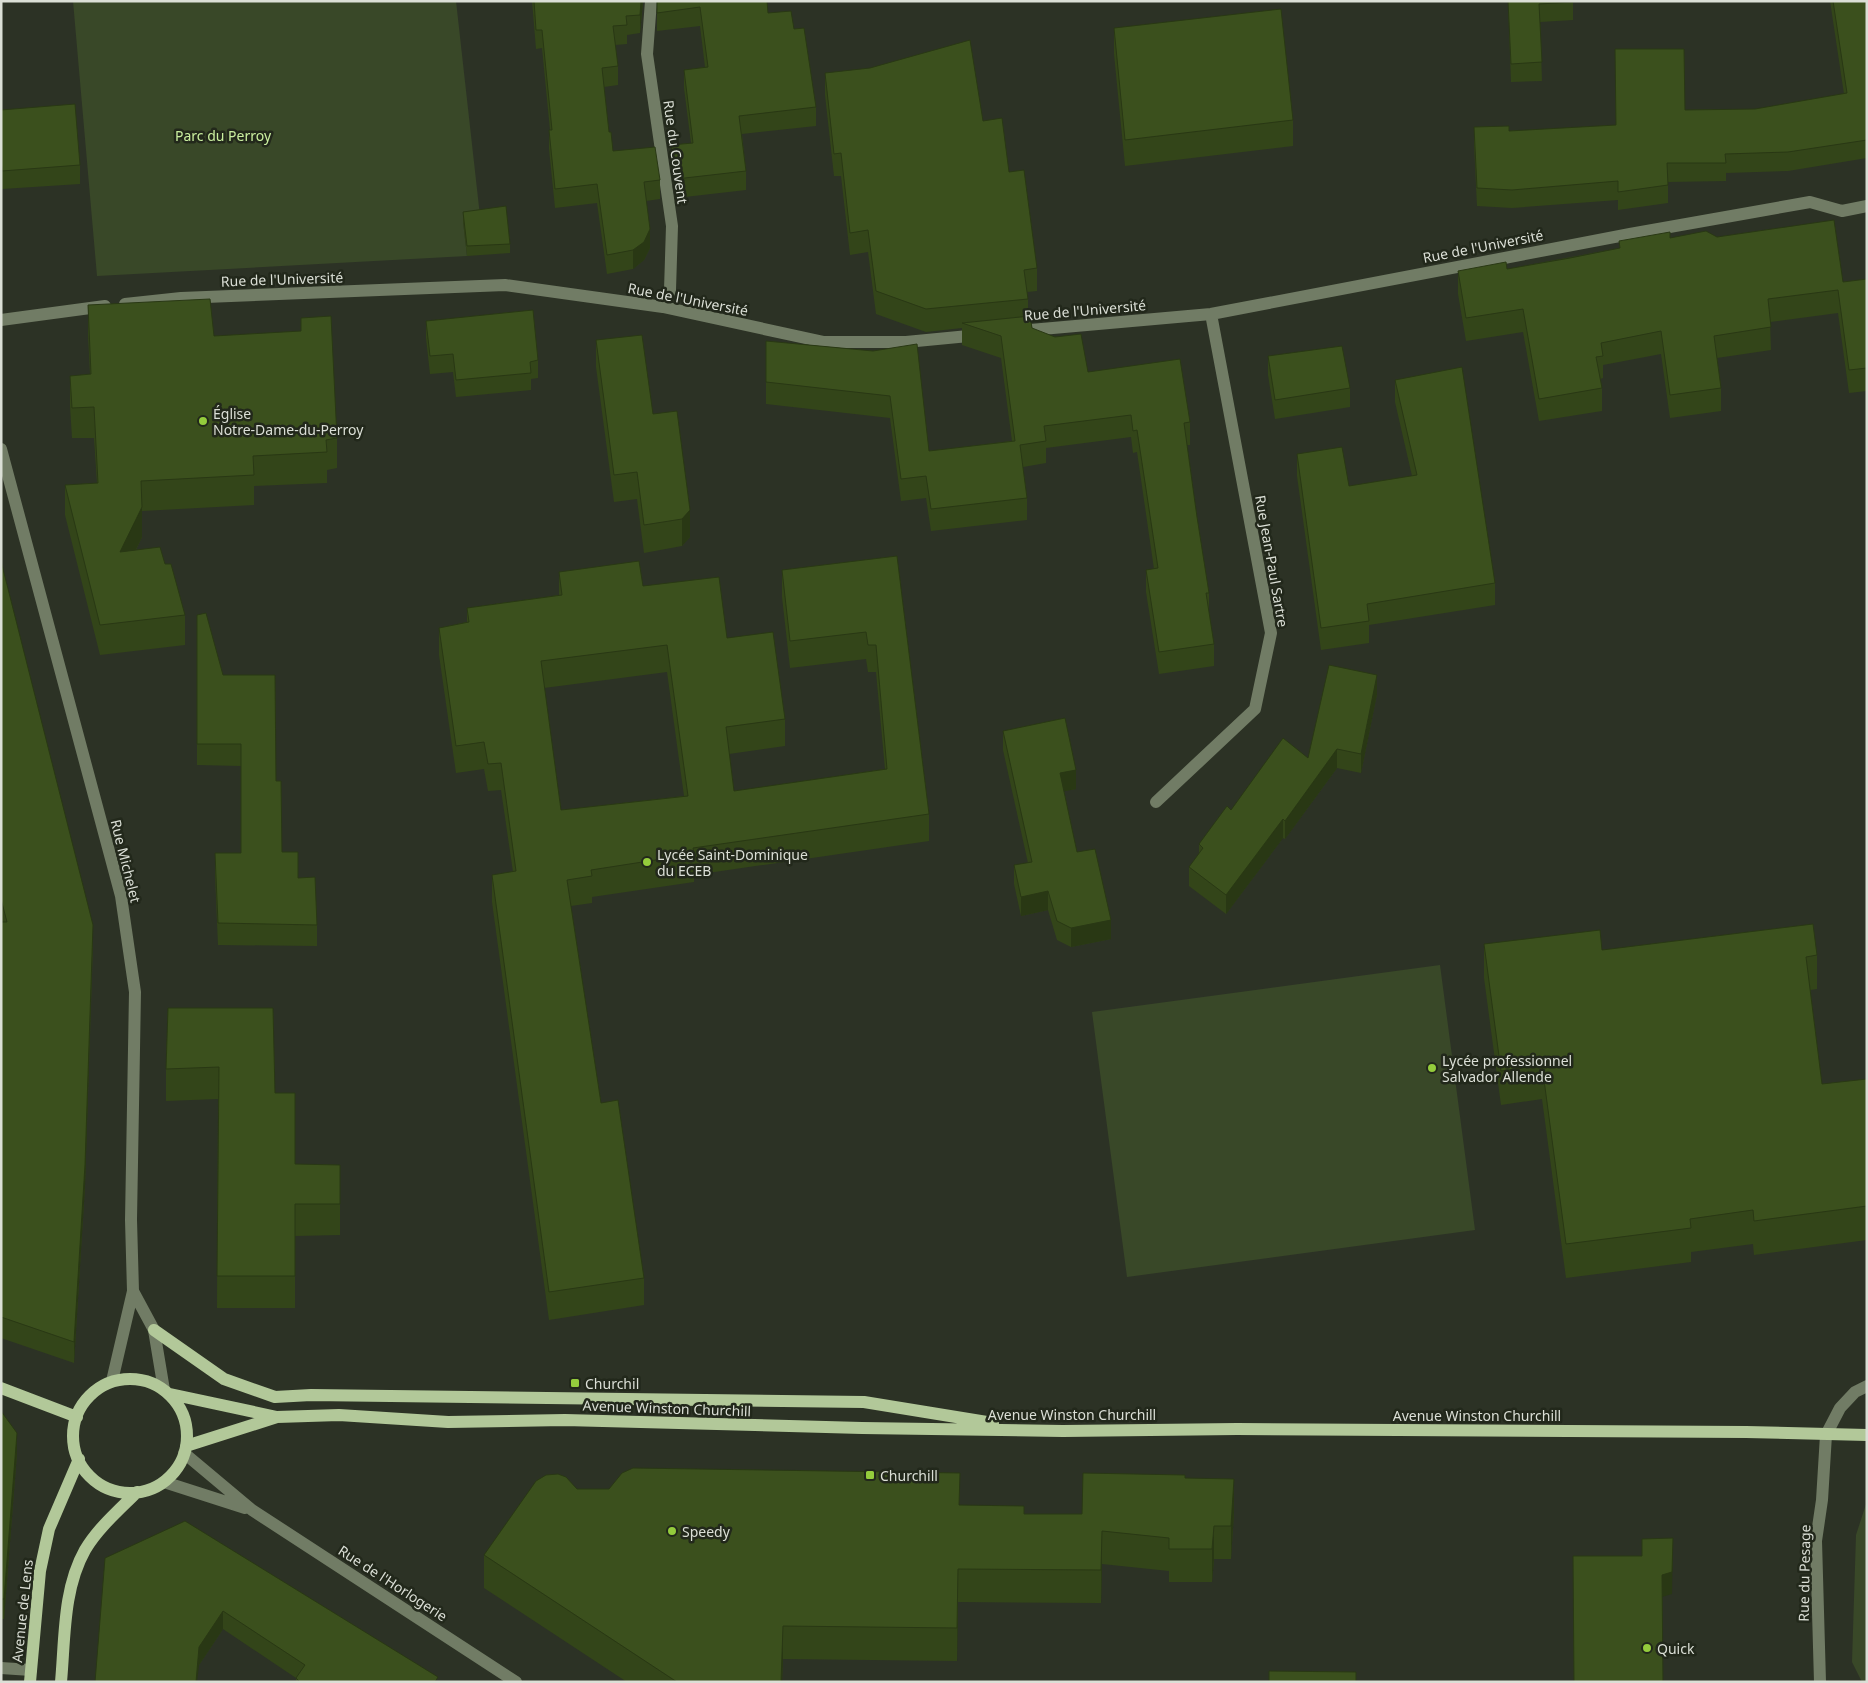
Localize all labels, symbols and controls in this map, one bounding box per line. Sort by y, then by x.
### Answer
street label: Rue du Couvent [659,99,693,205]
park label: Parc du Perroy [175,126,272,145]
street label: Rue de l'Université [1421,225,1545,267]
street label: Rue de l'Université [221,267,344,291]
street label: Rue de l'Université [626,278,750,320]
street label: Rue de l'Université [1023,295,1147,325]
place label: Église Notre-Dame-du-Perroy [213,404,364,439]
marker: Église Notre-Dame-du-Perroy [197,415,209,427]
street label: Rue Jean-Paul Sartre [1251,494,1293,629]
street label: Rue Michelet [106,817,146,905]
place label: Lycée Saint-Dominique du ECEB [657,845,808,880]
marker: Lycée Saint-Dominique du ECEB [641,856,653,868]
place label: Lycée professionnel Salvador Allende [1442,1051,1572,1086]
marker: Lycée professionnel Salvador Allende [1426,1062,1438,1074]
place label: Churchil [585,1374,639,1393]
marker: Churchil [569,1377,581,1389]
street label: Avenue Winston Churchill [582,1396,752,1420]
street label: Avenue Winston Churchill [988,1405,1156,1424]
street label: Avenue Winston Churchill [1393,1406,1561,1425]
place label: Churchill [880,1466,938,1485]
marker: Churchill [864,1469,876,1481]
place label: Speedy [682,1522,731,1541]
street label: Rue du Pesage [1794,1524,1814,1622]
marker: Speedy [666,1525,678,1537]
street label: Rue de l'Horlogerie [335,1541,451,1625]
street label: Avenue de Lens [7,1558,37,1663]
place label: Quick [1657,1639,1695,1658]
marker: Quick [1641,1642,1653,1654]

